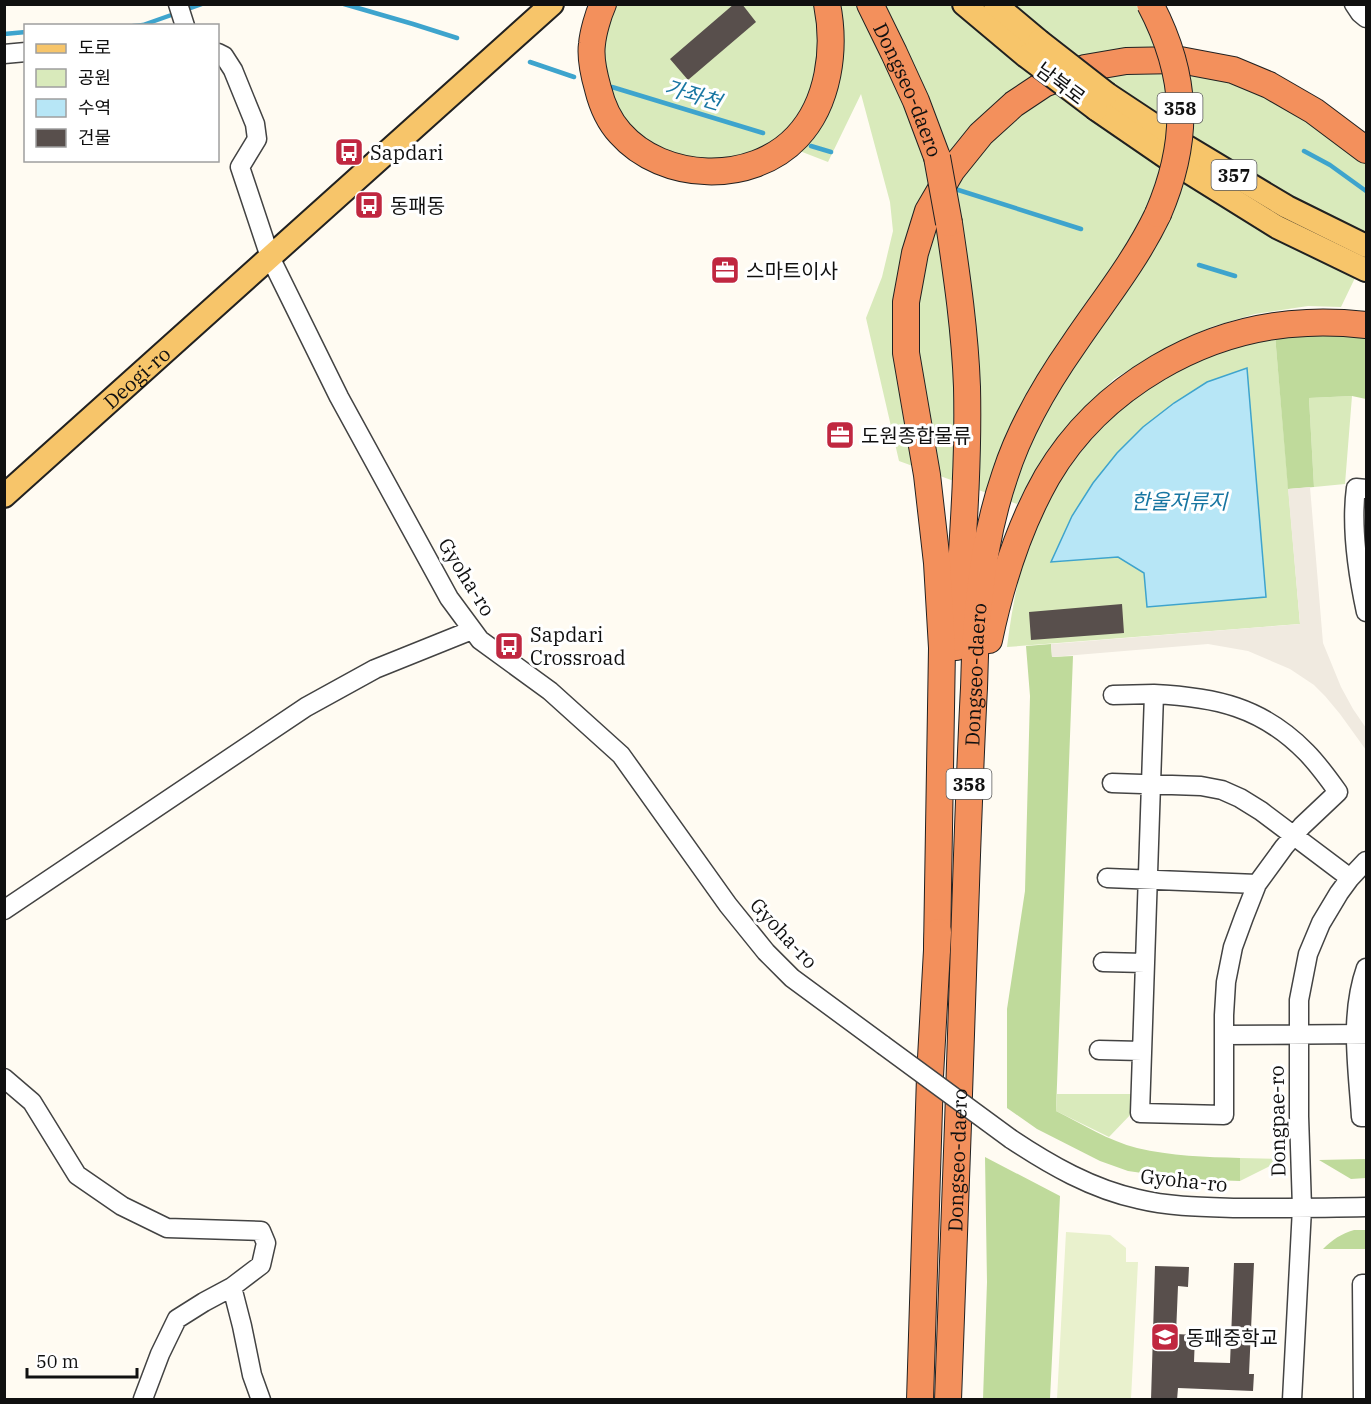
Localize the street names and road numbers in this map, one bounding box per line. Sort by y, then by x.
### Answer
street label: Dongseo-daero [868,18,949,160]
street label: 남북로 [1031,56,1091,110]
road number: 358 [1158,93,1202,123]
road number: 357 [1212,160,1256,190]
street label: Deogi-ro [97,340,176,414]
street label: Gyoha-ro [432,533,502,621]
street label: Dongseo-daero [958,601,992,747]
road number: 358 [946,769,992,799]
street label: Gyoha-ro [744,892,824,974]
street label: Dongpae-ro [1263,1065,1291,1177]
street label: Dongseo-daero [941,1088,973,1232]
street label: Gyoha-ro [1139,1162,1229,1198]

